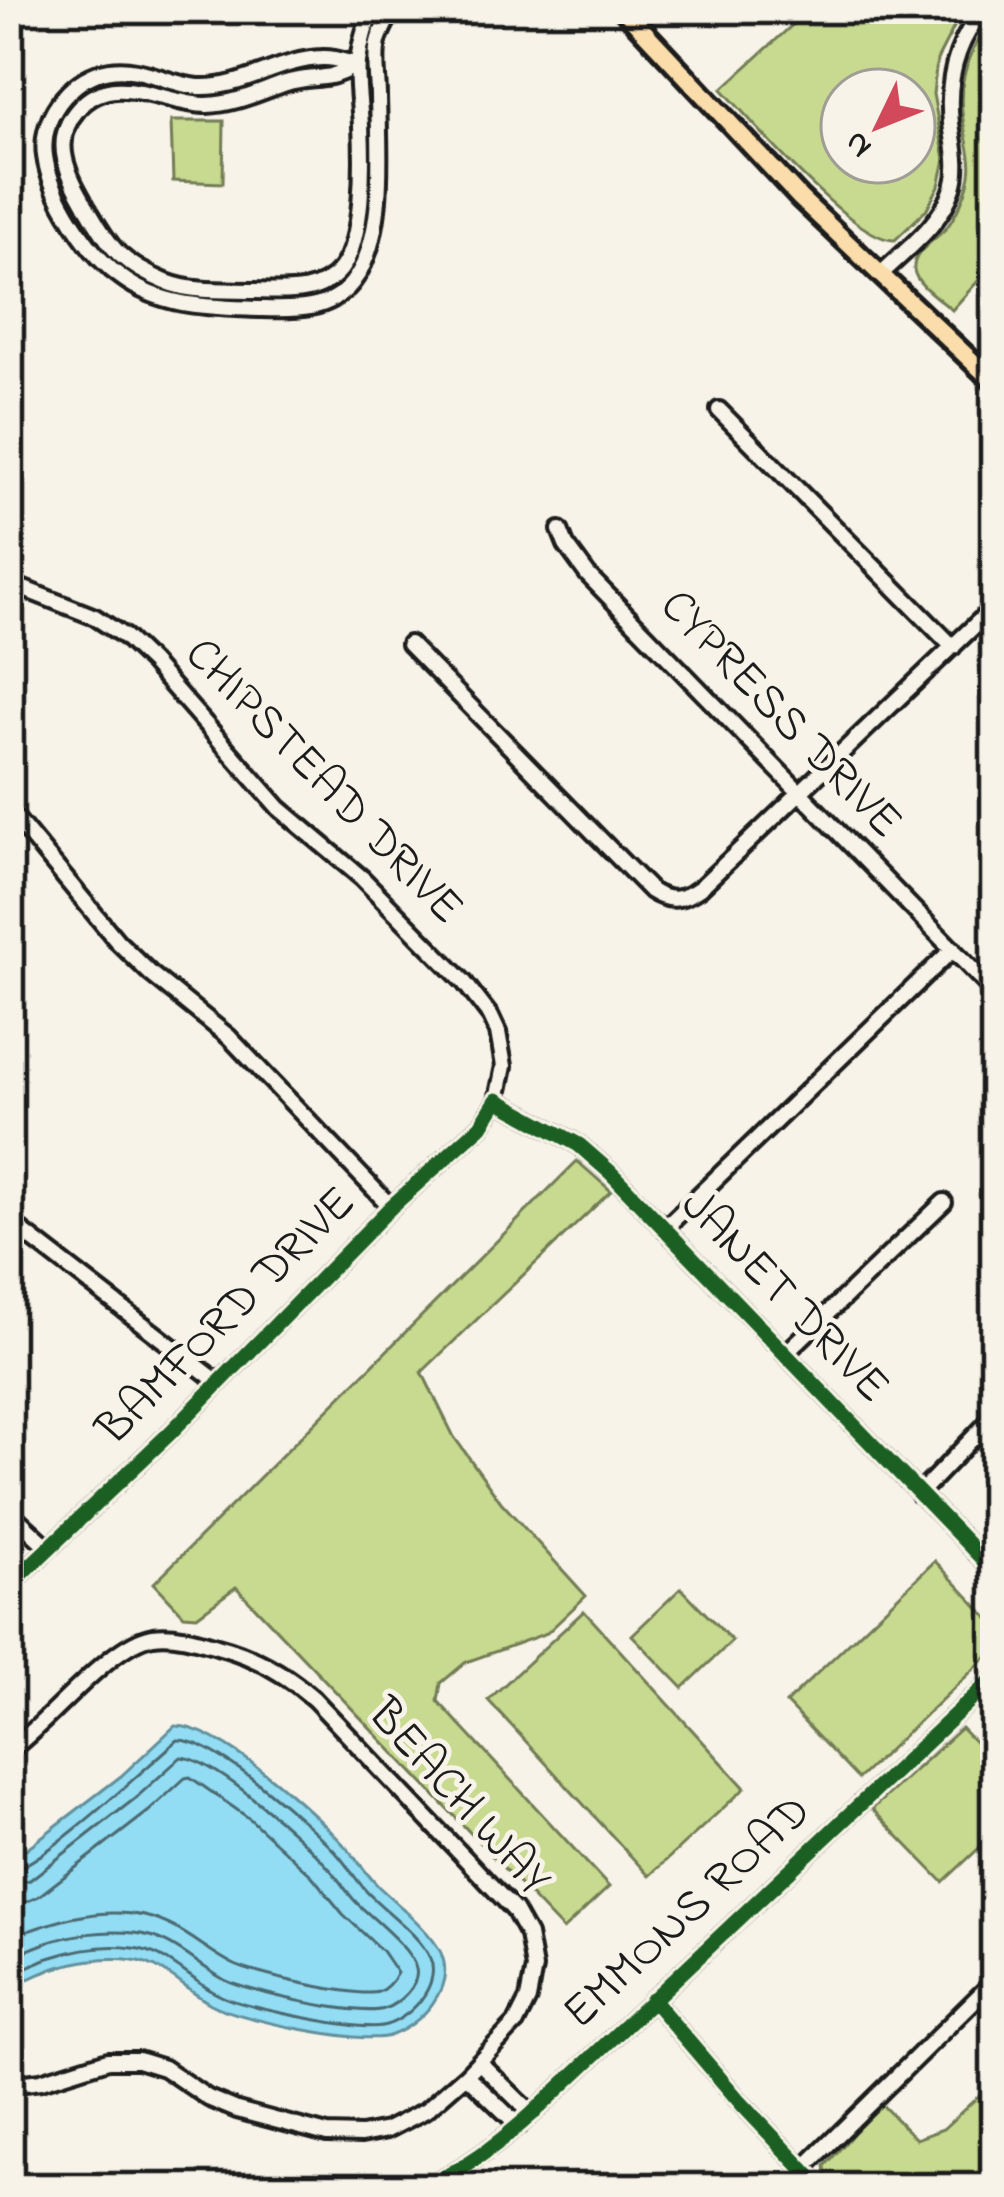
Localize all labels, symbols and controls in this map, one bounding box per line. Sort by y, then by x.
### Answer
north arrow [818,66,938,186]
text: N [834,119,884,168]
street label: CYPRESS DRIVE [642,574,918,856]
street label: CHIPSTEAD DRIVE [167,622,479,942]
street label: BAMFORD DRIVE [80,1171,373,1464]
street label: JANET DRIVE [663,1173,905,1421]
street label: BEACH WAY [349,1682,566,1913]
street label: EMMONS ROAD [548,1779,828,2047]

